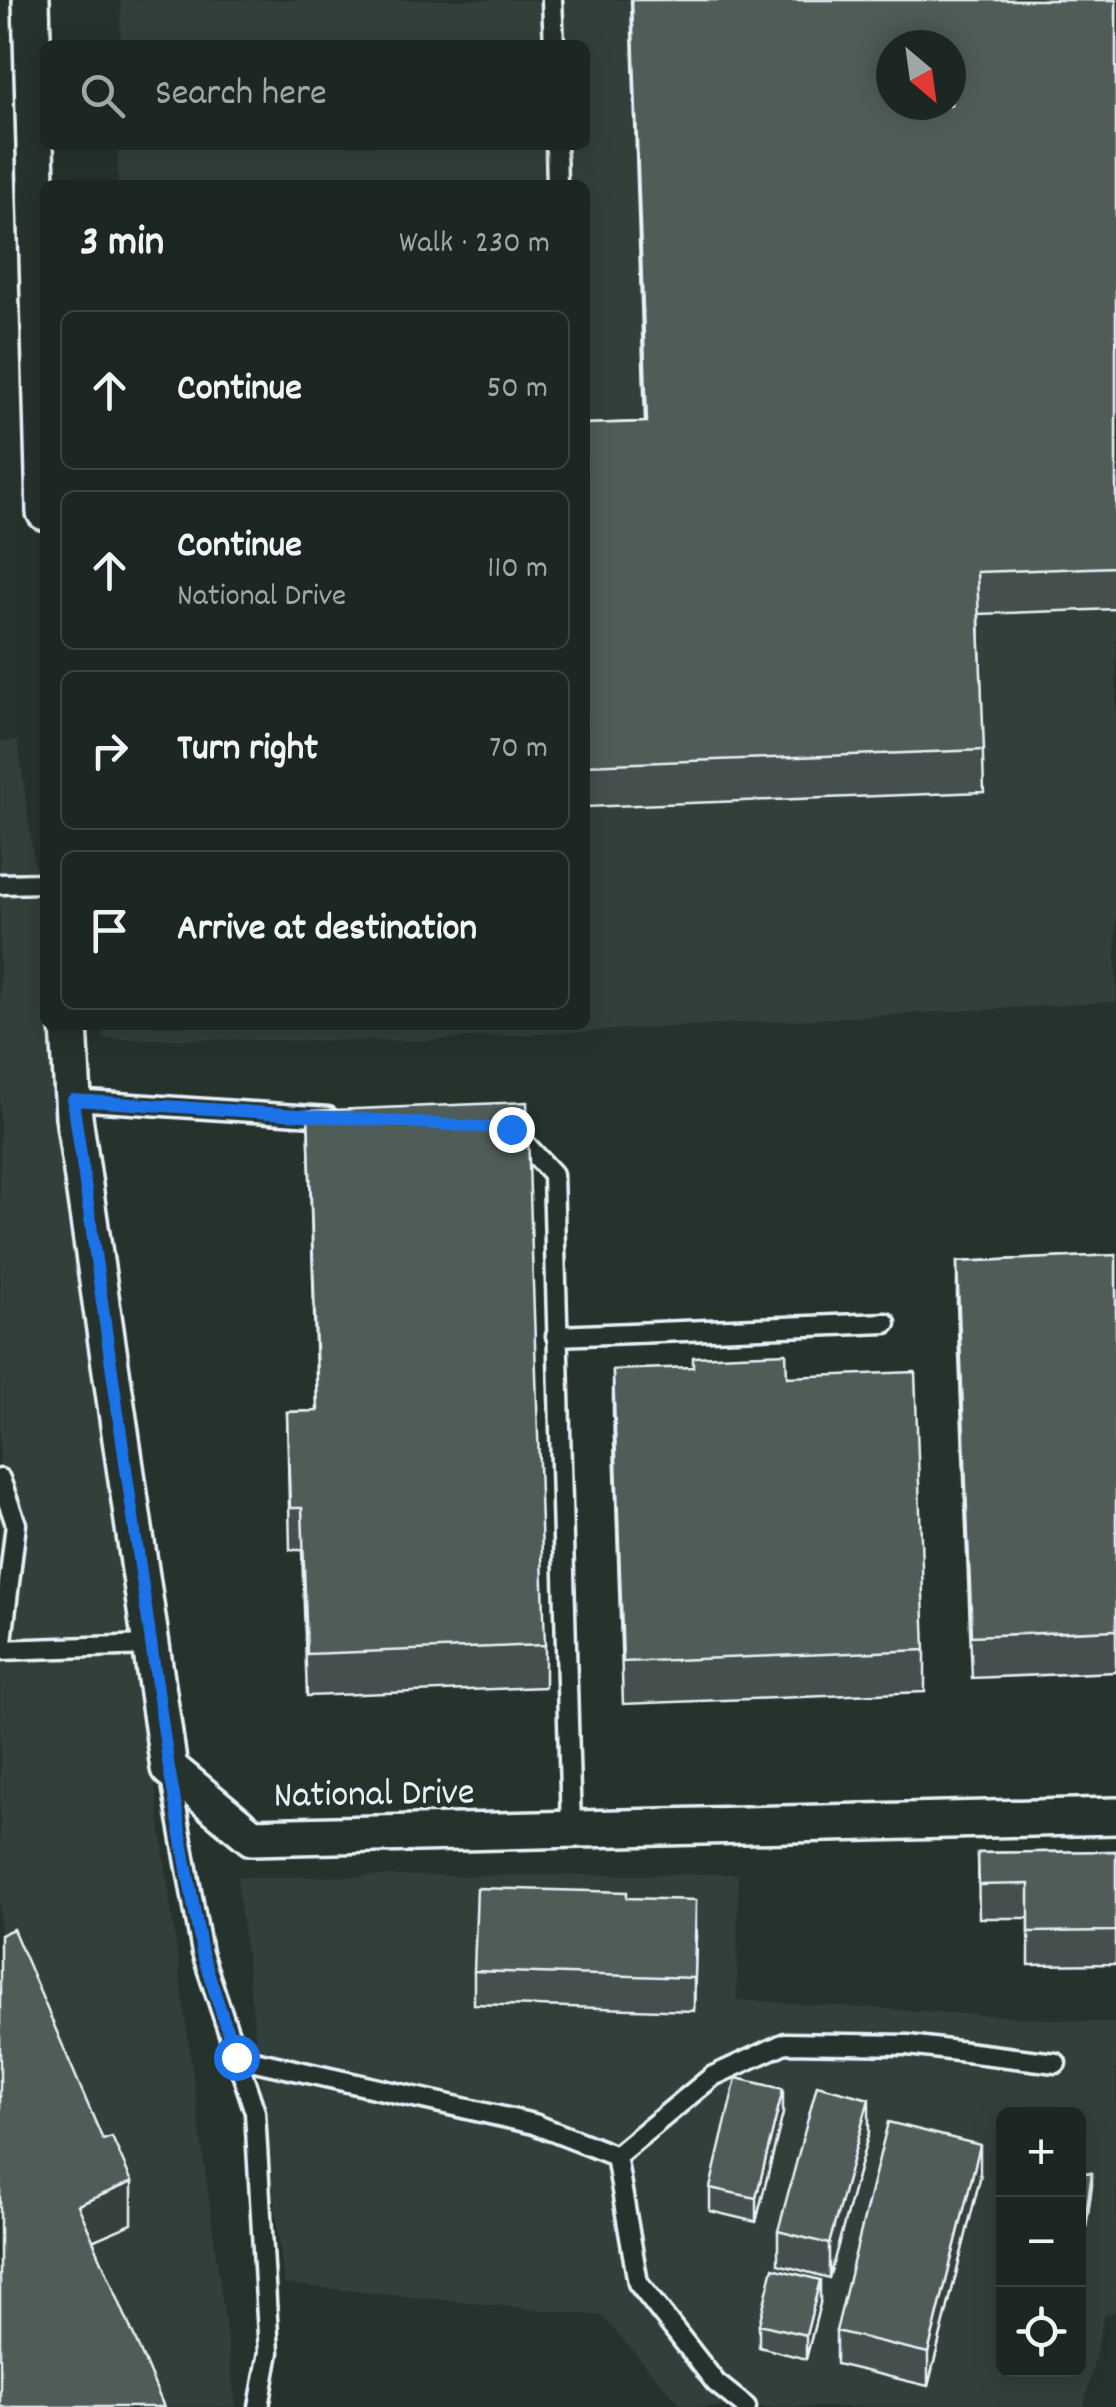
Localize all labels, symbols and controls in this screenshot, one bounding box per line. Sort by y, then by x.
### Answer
north arrow [876,30,966,120]
search box [40,40,590,150]
icon: search [75,68,130,123]
text: Search here [155,68,327,123]
text: 3 min [80,215,164,275]
text: Walk · 230 m [399,222,550,268]
icon: ahead [82,363,137,418]
text: Continue [177,363,302,418]
text: 50 m [486,367,548,413]
text: Continue [177,520,302,575]
icon: ahead [82,543,137,598]
text: 110 m [487,547,548,593]
text: National Drive [177,575,346,621]
icon: right [82,723,137,778]
text: Turn right [177,723,318,778]
text: 70 m [489,727,548,773]
icon: arrive [82,903,137,958]
text: Arrive at destination [177,903,477,958]
route end [489,1107,535,1153]
street label: National Drive [273,1767,475,1826]
route start [214,2035,260,2081]
map controls [996,2107,1086,2377]
button: + [996,2107,1086,2197]
button: − [996,2197,1086,2287]
button: locate [996,2287,1086,2377]

